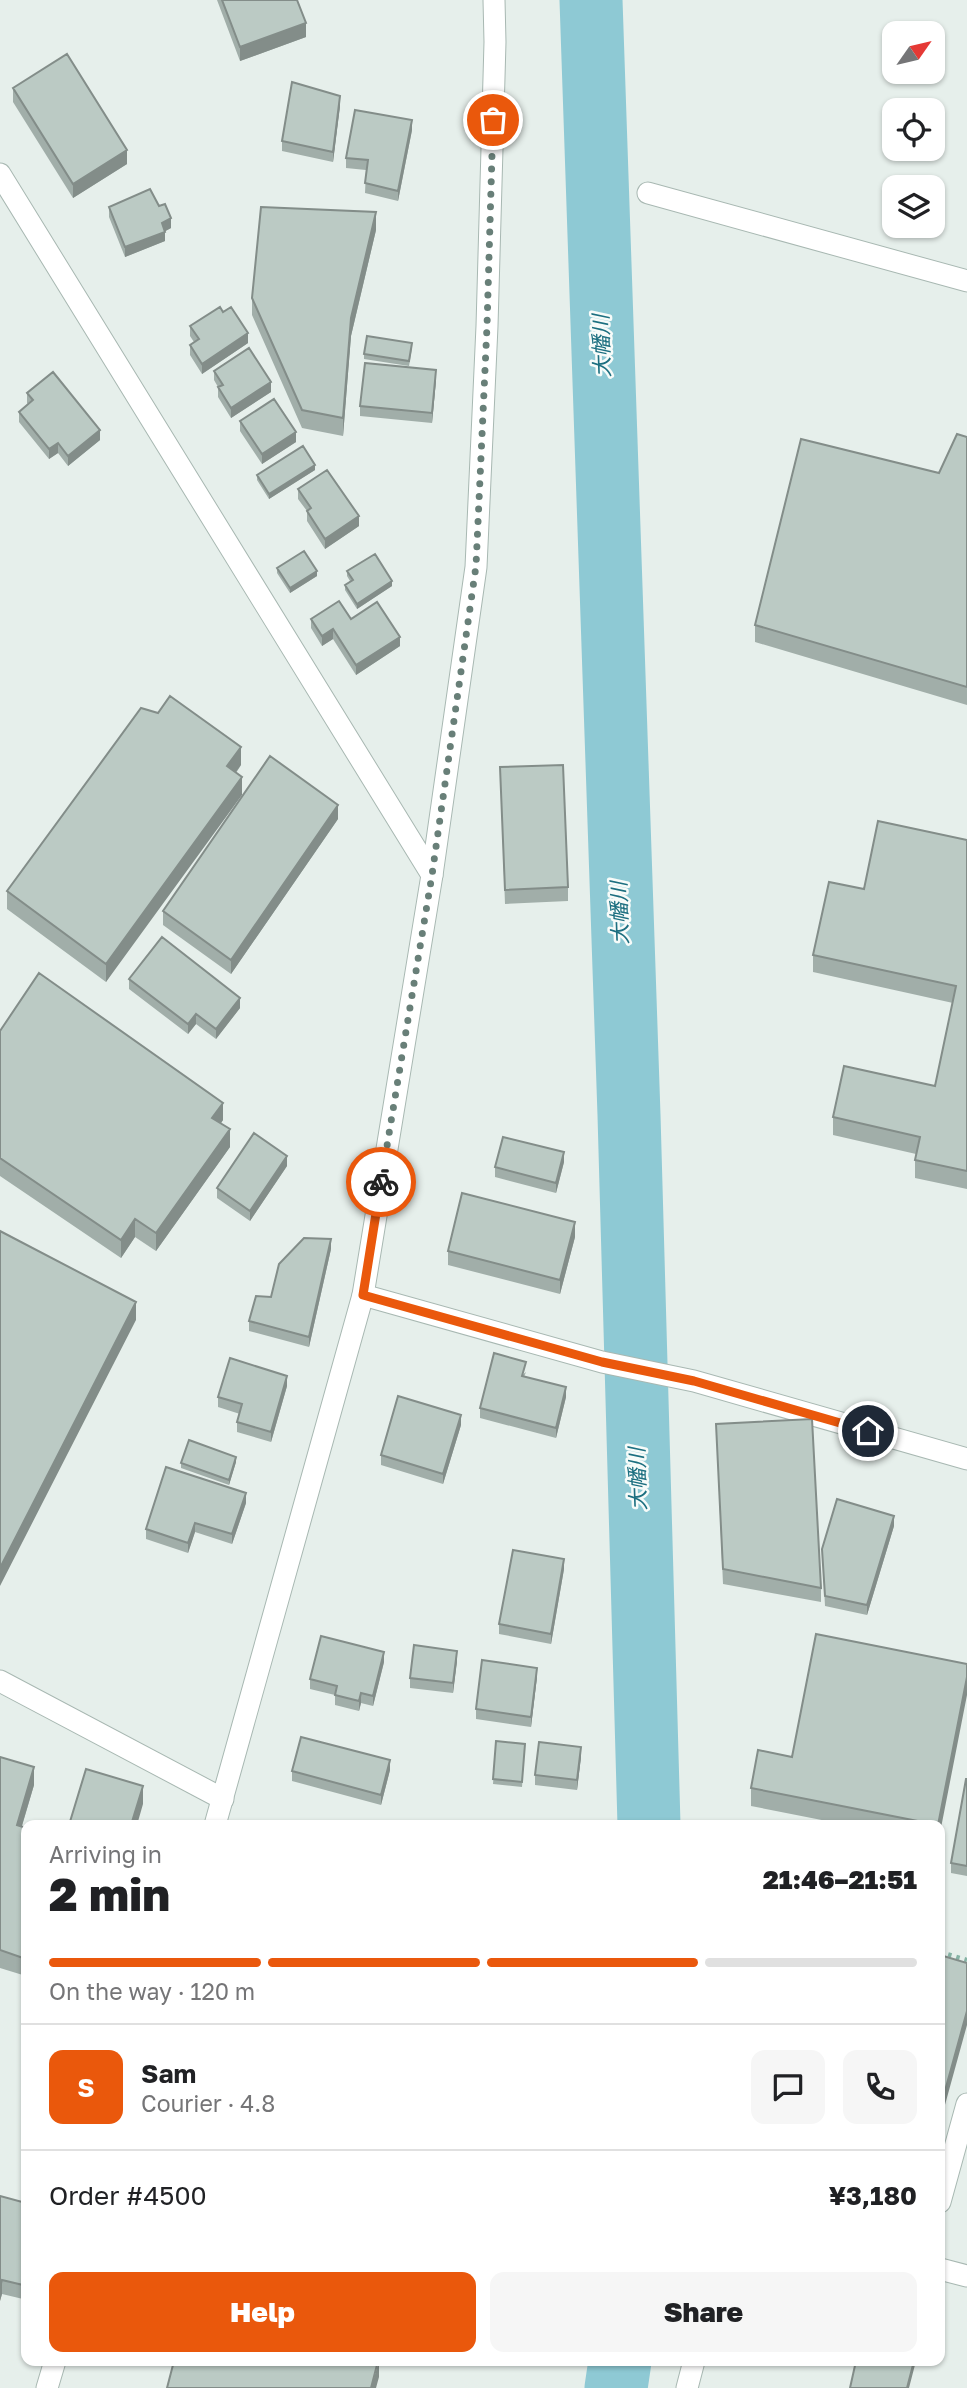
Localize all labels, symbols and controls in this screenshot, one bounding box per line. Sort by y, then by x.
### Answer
north arrow [882,21,945,84]
map controls [882,21,945,238]
pin [463,90,523,150]
button: locate [882,98,945,161]
icon: bag [474,101,512,139]
button: layers [882,175,945,238]
water label: 大幡川 [587,312,615,378]
water label: 大幡川 [605,879,633,945]
courier [346,1147,416,1217]
icon: bike [362,1163,400,1201]
pin [838,1401,898,1461]
icon: home [849,1412,887,1450]
water label: 大幡川 [623,1445,651,1511]
text: Arriving in [49,1840,162,1868]
text: 21:46–21:51 [763,1864,917,1895]
text: 2 min [49,1866,170,1921]
text: On the way · 120 m [49,1977,255,2005]
button: chat [751,2050,825,2124]
button: phone [843,2050,917,2124]
text: Sam [141,2058,196,2089]
text: S [77,2072,95,2103]
text: Courier · 4.8 [141,2089,275,2117]
text: Order #4500 [49,2180,207,2211]
text: ¥3,180 [829,2180,917,2211]
button: Help [49,2272,476,2352]
button: Share [490,2272,917,2352]

